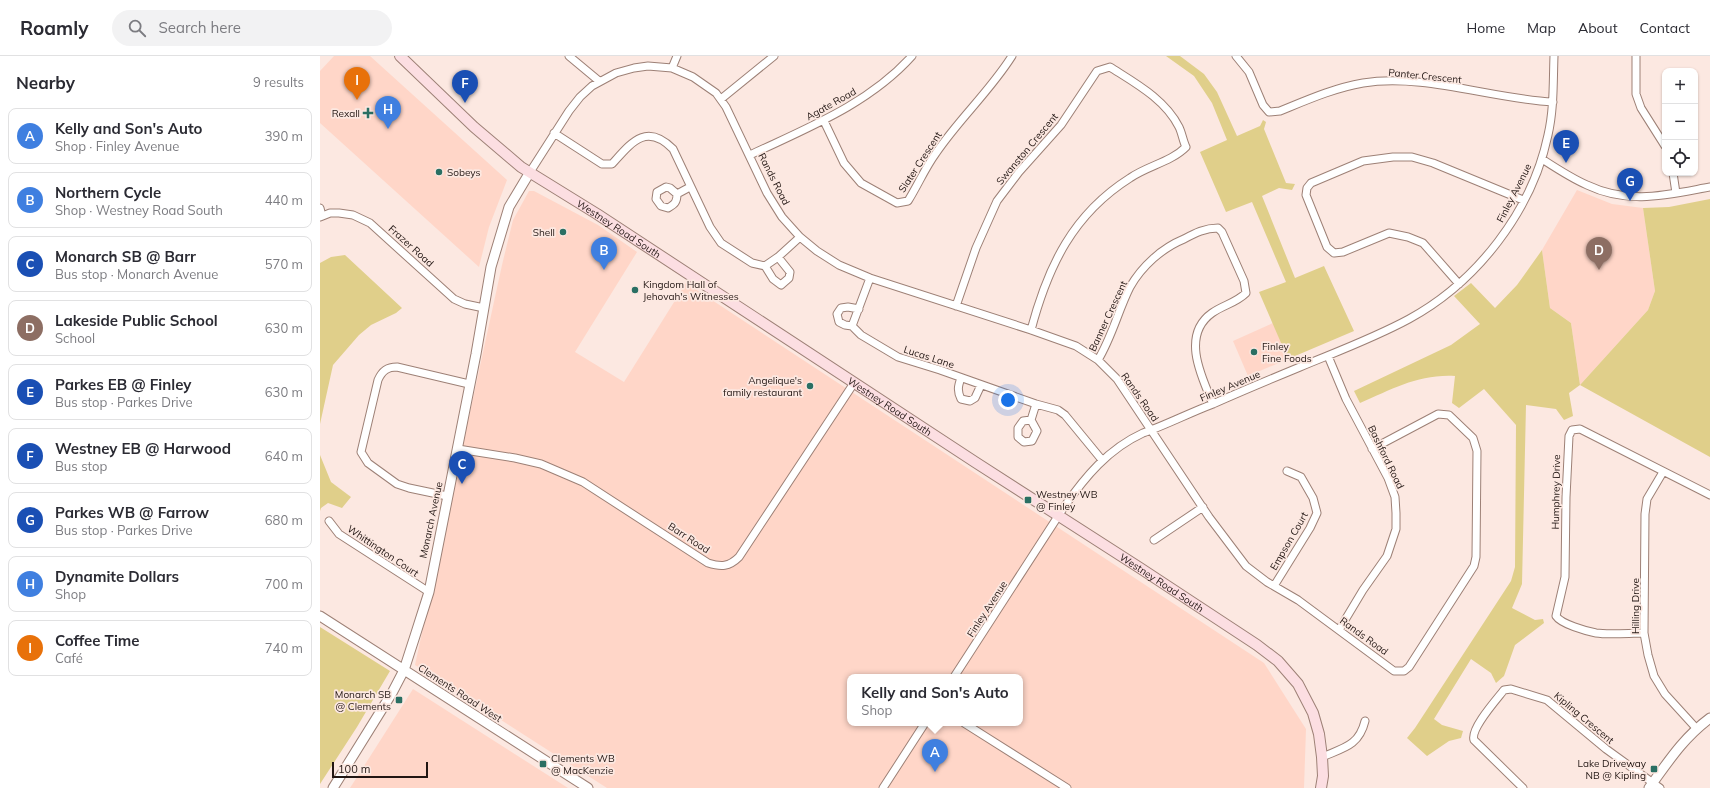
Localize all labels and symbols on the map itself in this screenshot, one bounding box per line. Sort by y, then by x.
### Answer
street label: Panter Crescent [1388,66,1463,86]
pin: I [344,67,370,100]
pin: F [452,70,478,103]
street label: Agate Road [804,85,858,123]
pin: H [375,96,401,129]
place label: Rexall [332,107,360,120]
marker: Rexall [363,108,373,118]
street label: Swanston Crescent [993,110,1061,188]
street label: Slater Crescent [895,129,945,195]
pin: E [1553,130,1579,163]
street label: Rands Road [755,151,793,207]
street label: Finley Avenue [1494,161,1534,225]
place label: Sobeys [447,166,481,179]
marker: Sobeys [434,167,444,177]
pin: G [1617,168,1643,201]
street label: Westney Road South [574,197,664,261]
street label: Frazer Road [386,222,436,270]
place label: Shell [533,226,555,239]
marker: Shell [558,227,568,237]
pin: B [591,237,617,270]
pin: D [1586,237,1612,270]
place label: Kingdom Hall of Jehovah's Witnesses [643,278,739,303]
street label: Banner Crescent [1086,278,1130,353]
marker: Kingdom Hall of Jehovah's Witnesses [630,285,640,295]
place label: Finley Fine Foods [1262,340,1312,365]
street label: Lucas Lane [902,343,956,371]
marker: Finley Fine Foods [1249,347,1259,357]
street label: Finley Avenue [1198,367,1262,405]
street label: Rands Road [1118,370,1162,424]
place label: Angelique's family restaurant [723,374,802,399]
street label: Westney Road South [845,374,935,439]
marker: Angelique's family restaurant [805,381,815,391]
your location [998,390,1018,410]
street label: Bashford Road [1365,423,1407,491]
pin: C [449,451,475,484]
street label: Humphrey Drive [1549,454,1563,530]
street label: Monarch Avenue [417,481,445,559]
place label: Westney WB @ Finley [1036,488,1098,513]
marker: Westney WB @ Finley [1023,495,1033,505]
street label: Empson Court [1267,509,1311,572]
street label: Barr Road [666,520,712,556]
street label: Whittington Court [345,522,422,580]
street label: Westney Road South [1117,550,1206,615]
street label: Finley Avenue [964,578,1010,640]
street label: Hilling Drive [1629,578,1642,634]
street label: Rands Road [1337,614,1391,658]
street label: Clements Road West [416,661,505,725]
place label: Monarch SB @ Clements [335,688,391,713]
street label: Kipling Crescent [1551,689,1617,747]
marker: Monarch SB @ Clements [394,695,404,705]
pin: A [922,739,948,772]
place label: Clements WB @ MacKenzie [551,752,615,777]
place label: Lake Driveway NB @ Kipling [1578,757,1647,782]
marker: Clements WB @ MacKenzie [538,759,548,769]
scale bar [332,760,428,779]
marker: Lake Driveway NB @ Kipling [1649,764,1659,774]

